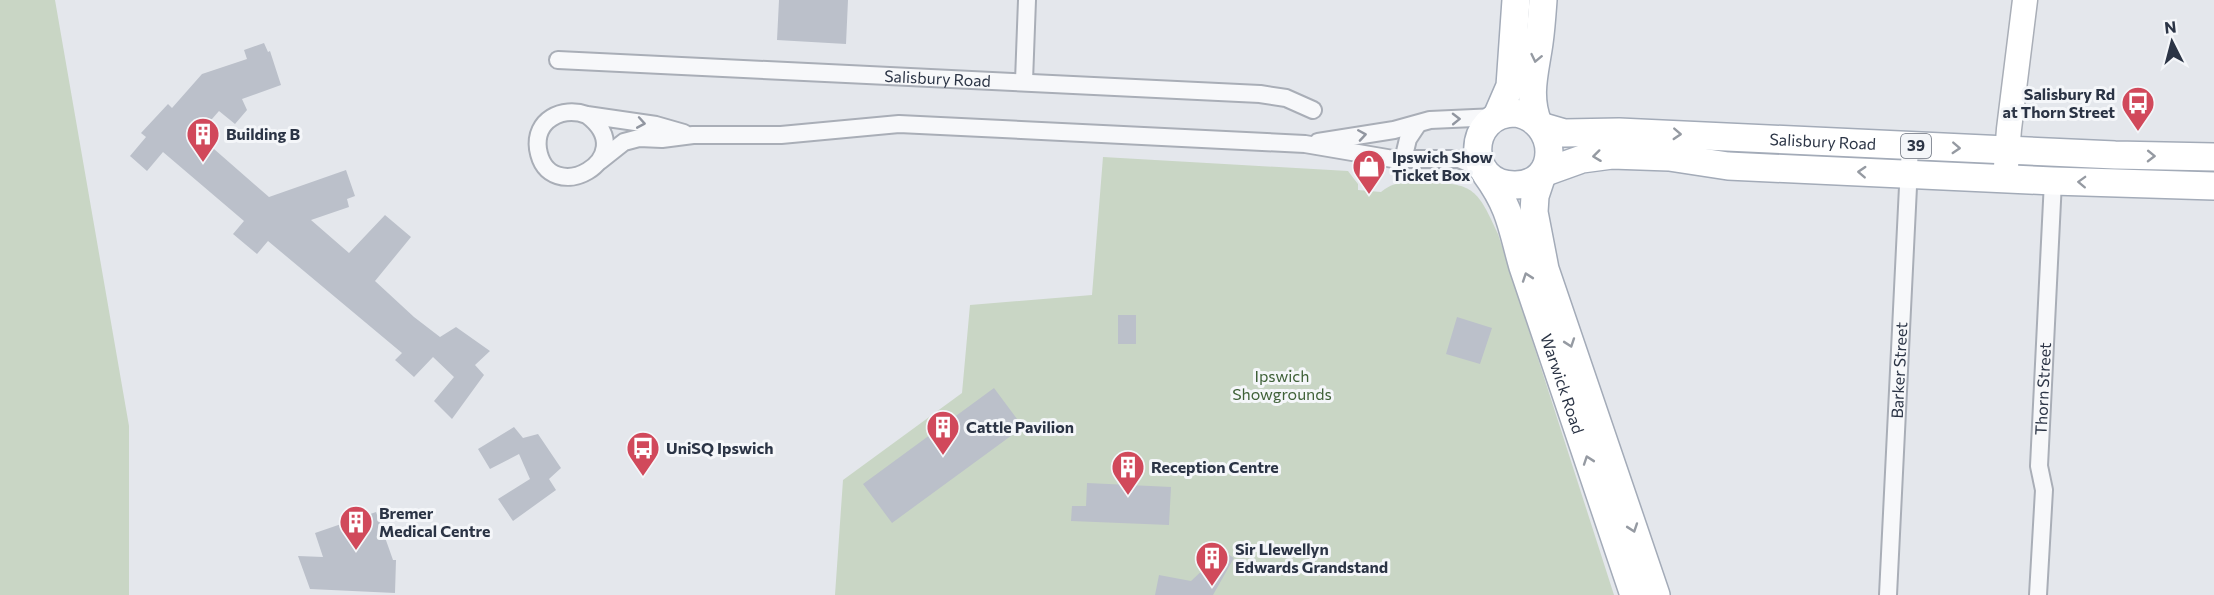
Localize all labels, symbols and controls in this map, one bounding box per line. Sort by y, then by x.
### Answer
north arrow [2142,12,2202,72]
text: N [2163,17,2177,37]
one-way arrow [1530,53,1543,63]
street label: Salisbury Road [884,66,991,90]
place label: Salisbury Rd at Thorn Street [2003,84,2115,121]
bus stop icon: Salisbury Rd at Thorn Street [2120,85,2156,132]
one-way arrow [1452,113,1461,126]
building icon: Building B [185,116,221,163]
one-way arrow [636,116,645,128]
place label: Building B [226,124,300,143]
one-way arrow [1673,128,1682,141]
street label: Salisbury Road [1769,129,1877,153]
one-way arrow [1357,130,1366,142]
road number: 39 [1901,134,1931,158]
one-way arrow [1952,142,1961,155]
place label: Ipswich Show Ticket Box [1392,147,1494,184]
shop icon: Ipswich Show Ticket Box [1351,148,1387,195]
one-way arrow [1593,150,1602,162]
one-way arrow [2146,150,2155,162]
one-way arrow [1858,166,1867,179]
one-way arrow [2077,176,2086,189]
one-way arrow [1521,272,1534,283]
street label: Barker Street [1887,321,1910,419]
street label: Warwick Road [1537,331,1589,436]
one-way arrow [1563,338,1575,348]
street label: Thorn Street [2031,341,2054,436]
park label: Ipswich Showgrounds [1232,366,1332,403]
building icon: Cattle Pavilion [925,409,961,456]
place label: Cattle Pavilion [966,417,1074,436]
bus stop icon: UniSQ Ipswich [625,430,661,477]
place label: UniSQ Ipswich [666,438,773,457]
building icon: Reception Centre [1110,449,1146,496]
one-way arrow [1583,455,1596,466]
place label: Reception Centre [1151,457,1279,476]
place label: Bremer Medical Centre [379,503,490,540]
building icon: Bremer Medical Centre [338,504,374,551]
one-way arrow [1626,522,1638,533]
place label: Sir Llewellyn Edwards Grandstand [1235,539,1388,576]
building icon: Sir Llewellyn Edwards Grandstand [1194,540,1230,587]

